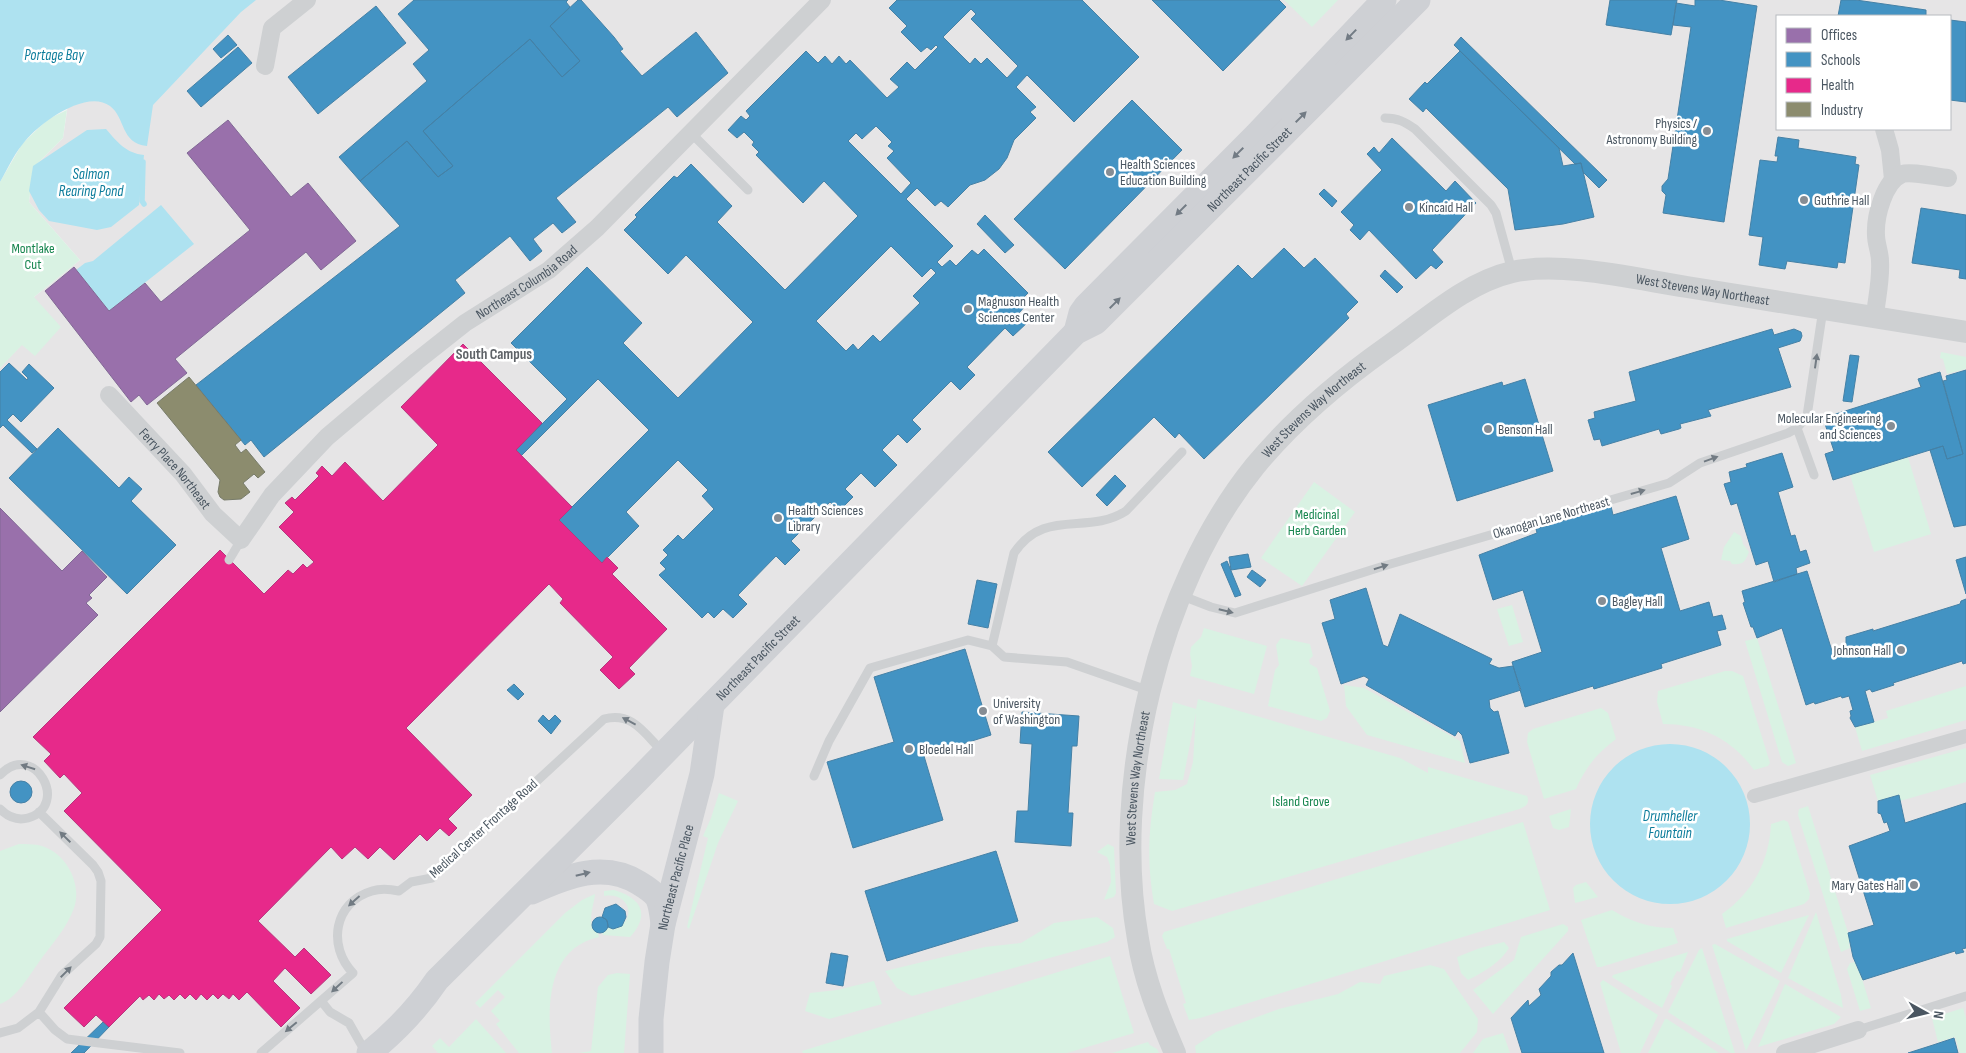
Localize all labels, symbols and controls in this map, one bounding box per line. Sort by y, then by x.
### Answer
legend [1776,15,1951,130]
text: Offices [1821,26,1857,45]
one-way arrow [1345,29,1357,41]
water label: Portage Bay [24,46,85,65]
text: Schools [1821,51,1860,70]
text: Health [1821,76,1854,95]
text: Industry [1821,101,1863,120]
one-way arrow [1295,111,1307,123]
place label: Physics / Astronomy Building [1605,115,1697,148]
street label: Northeast Pacific Street [1203,123,1295,215]
marker: Physics / Astronomy Building [1701,125,1713,137]
one-way arrow [1233,146,1245,158]
place label: Health Sciences Education Building [1120,156,1207,189]
water label: Salmon Rearing Pond [59,165,124,201]
marker: Health Sciences Education Building [1104,166,1116,178]
place label: Guthrie Hall [1814,192,1869,209]
marker: Guthrie Hall [1798,194,1810,206]
place label: Kincaid Hall [1419,199,1473,216]
marker: Kincaid Hall [1403,201,1415,213]
one-way arrow [1176,204,1188,216]
park label: Montlake Cut [11,240,55,273]
street label: Northeast Columbia Road [473,241,581,323]
street label: West Stevens Way Northeast [1635,270,1771,309]
place label: Magnuson Health Sciences Center [978,293,1059,326]
one-way arrow [1109,297,1121,309]
marker: Magnuson Health Sciences Center [962,303,974,315]
district label: South Campus [456,345,532,364]
one-way arrow [1812,353,1820,369]
street label: West Stevens Way Northeast [1258,358,1369,461]
place label: Molecular Engineering and Sciences [1778,410,1881,443]
marker: Molecular Engineering and Sciences [1885,420,1897,432]
place label: Benson Hall [1498,421,1553,438]
marker: Benson Hall [1482,423,1494,435]
street label: Ferry Place Northeast [135,425,214,513]
one-way arrow [1704,454,1719,462]
one-way arrow [1631,488,1646,496]
street label: Okanogan Lane Northeast [1491,493,1611,542]
place label: Health Sciences Library [788,502,863,535]
park label: Medicinal Herb Garden [1288,506,1346,539]
marker: Health Sciences Library [772,512,784,524]
one-way arrow [1374,563,1389,570]
place label: Bagley Hall [1612,593,1663,610]
marker: Bagley Hall [1596,595,1608,607]
one-way arrow [1219,607,1234,615]
street label: Northeast Pacific Street [713,612,804,704]
place label: Johnson Hall [1833,642,1891,659]
marker: Johnson Hall [1895,644,1907,656]
place label: University of Washington [993,695,1060,728]
marker: University of Washington [977,705,989,717]
street label: West Stevens Way Northeast [1122,709,1154,845]
one-way arrow [621,717,636,725]
place label: Bloedel Hall [919,741,973,758]
marker: Bloedel Hall [903,743,915,755]
one-way arrow [20,763,35,771]
street label: Medical Center Frontage Road [426,775,541,881]
park label: Island Grove [1272,793,1330,810]
water label: Drumheller Fountain [1643,807,1698,843]
street label: Northeast Pacific Place [654,823,697,931]
one-way arrow [59,831,71,843]
one-way arrow [575,869,590,877]
place label: Mary Gates Hall [1831,877,1904,894]
marker: Mary Gates Hall [1908,879,1920,891]
one-way arrow [349,895,361,907]
one-way arrow [60,966,72,978]
one-way arrow [332,981,344,993]
north arrow [1901,988,1951,1038]
text: N [1929,1010,1947,1020]
one-way arrow [285,1022,298,1033]

